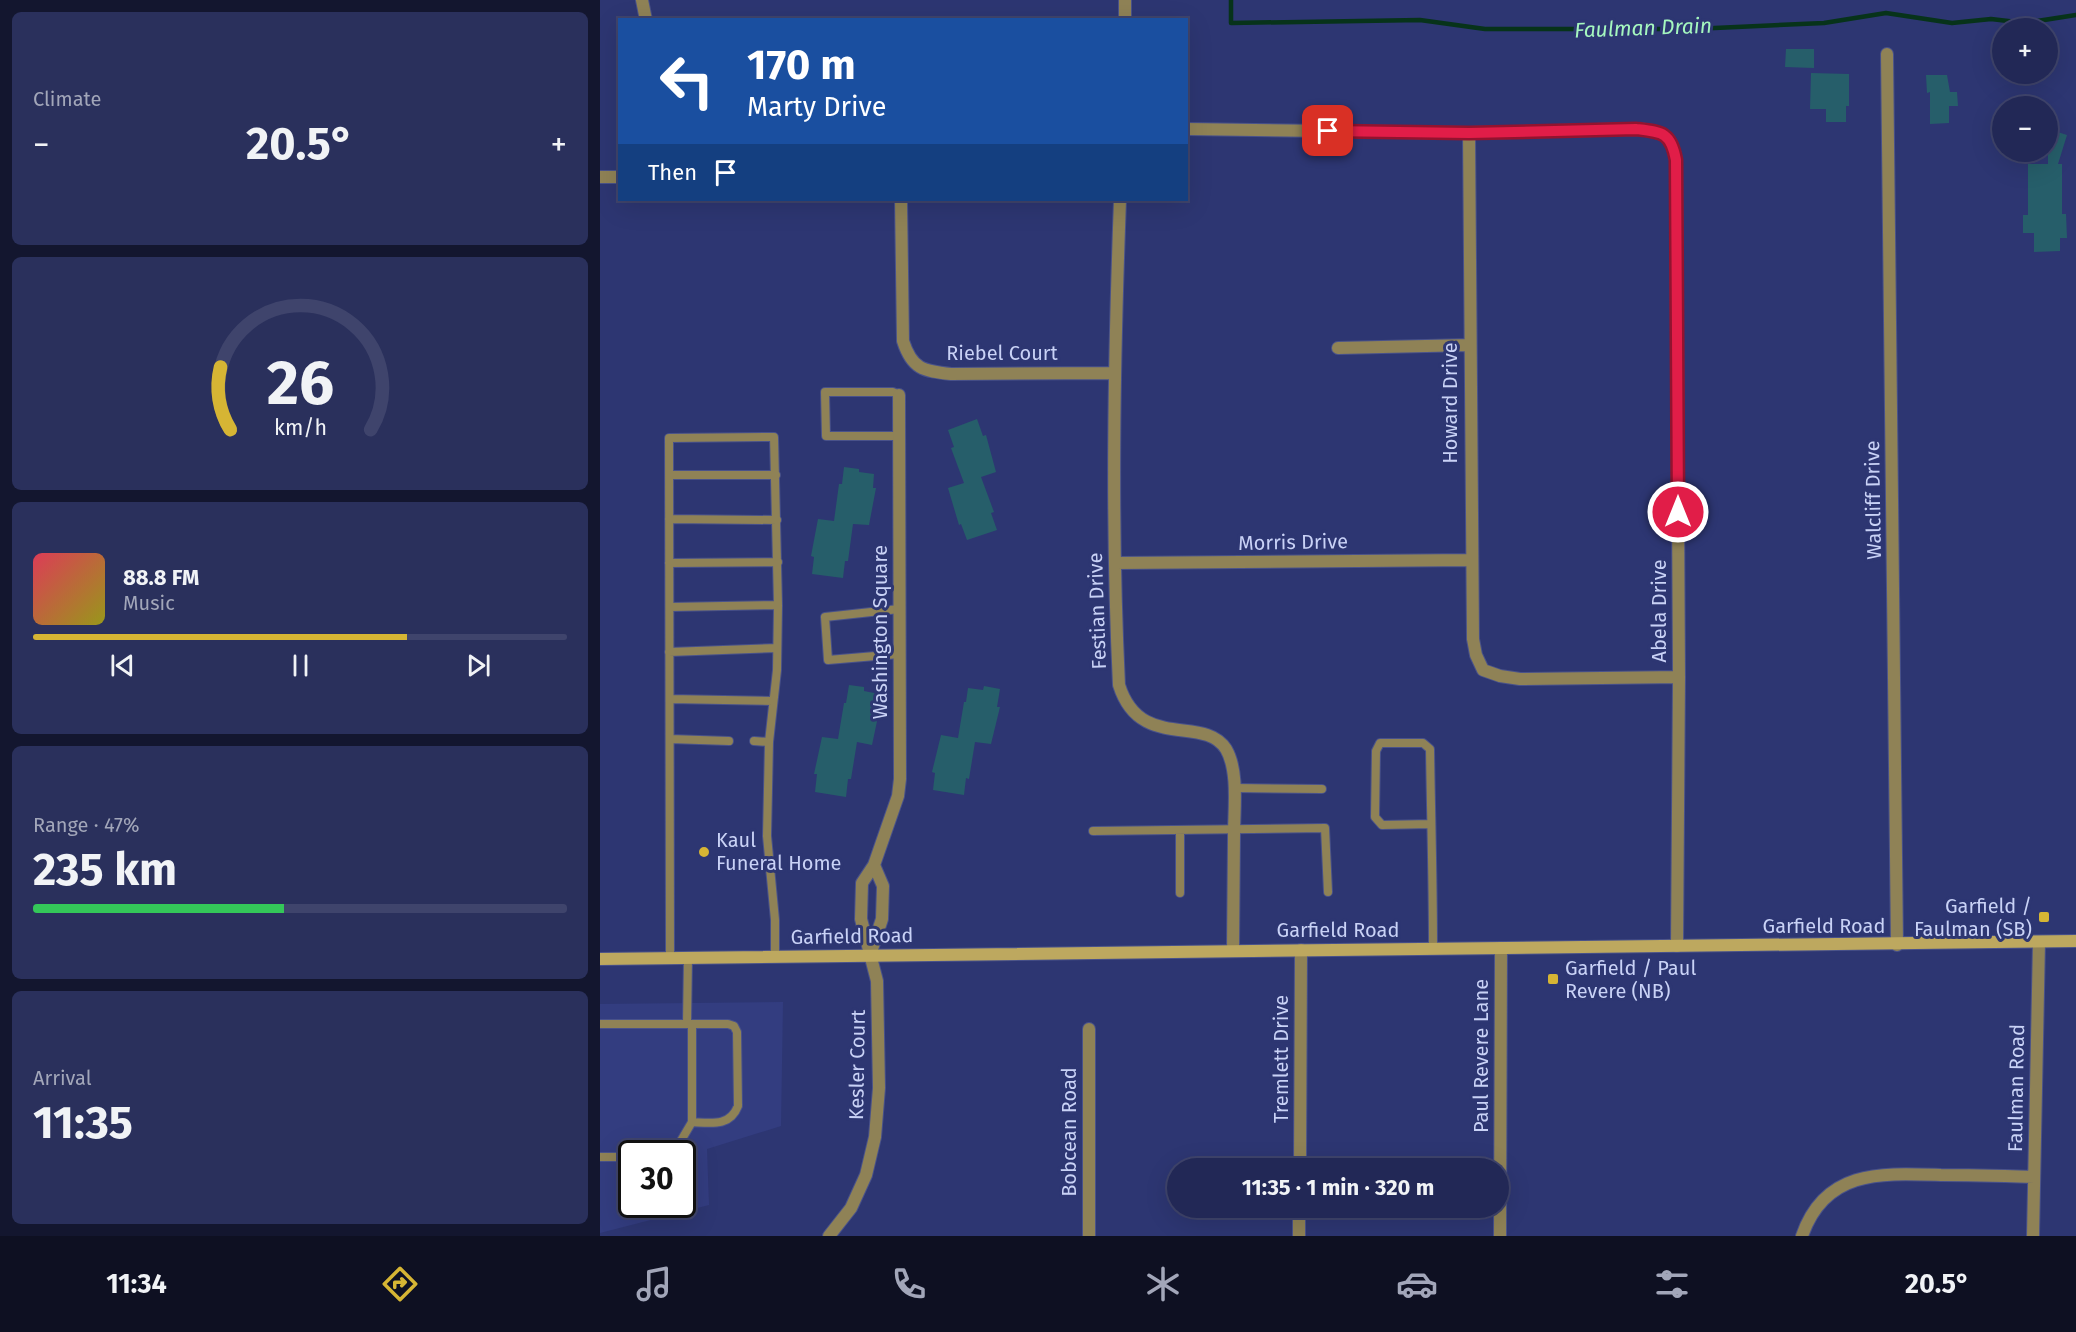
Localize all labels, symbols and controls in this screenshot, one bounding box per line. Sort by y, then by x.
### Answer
water label: Faulman Drain [1574,13,1712,43]
map controls [1992,18,2058,162]
button: + [1992,18,2058,84]
text: 170 m [747,40,856,90]
icon: left [648,42,726,120]
text: Climate [33,87,101,111]
text: Marty Drive [747,91,886,123]
button: − [1992,96,2058,162]
pin [1302,105,1353,156]
icon: arrive [1311,114,1344,147]
text: 20.5° [246,117,354,171]
text: − [33,125,50,165]
text: + [551,125,567,165]
icon: arrive [709,156,742,189]
text: Then [648,159,697,186]
street label: Riebel Court [946,341,1059,365]
street label: Howard Drive [1438,342,1462,464]
text: 26 [266,346,334,421]
text: km/h [273,416,327,442]
street label: Walcliff Drive [1860,440,1886,560]
position arrow [1646,480,1710,544]
street label: Morris Drive [1238,529,1348,555]
street label: Washington Square [868,545,892,719]
street label: Festian Drive [1083,552,1111,670]
street label: Abela Drive [1647,559,1671,663]
text: 88.8 FM [123,564,199,591]
text: Music [123,591,175,615]
icon: previous [106,649,139,682]
icon: pause [284,649,317,682]
icon: next [462,649,495,682]
text: Range · 47% [33,813,140,837]
place label: Kaul Funeral Home [716,828,842,875]
text: 235 km [33,843,177,897]
marker: Kaul Funeral Home [697,845,711,859]
place label: Garfield / Faulman (SB) [1914,894,2032,941]
marker: Garfield / Faulman (SB) [2037,910,2051,924]
street label: Garfield Road [1763,914,1885,938]
street label: Garfield Road [1277,918,1399,942]
street label: Garfield Road [790,923,914,949]
place label: Garfield / Paul Revere (NB) [1565,956,1696,1003]
marker: Garfield / Paul Revere (NB) [1546,972,1560,986]
street label: Paul Revere Lane [1469,979,1493,1133]
street label: Tremlett Drive [1269,995,1293,1123]
street label: Kesler Court [844,1009,870,1120]
street label: Faulman Road [2003,1024,2029,1152]
text: Arrival [33,1066,92,1090]
street label: Bobcean Road [1057,1067,1081,1197]
text: 11:35 [33,1096,133,1150]
speed limit sign: 30 [618,1140,696,1218]
text: 11:35 · 1 min · 320 m [1242,1174,1434,1201]
icon: directions [379,1263,421,1305]
icon: music [633,1263,675,1305]
icon: phone [888,1263,930,1305]
icon: climate [1142,1263,1184,1305]
icon: car [1396,1263,1438,1305]
icon: filters [1651,1263,1693,1305]
text: 11:34 [106,1268,167,1300]
text: 20.5° [1905,1268,1970,1300]

